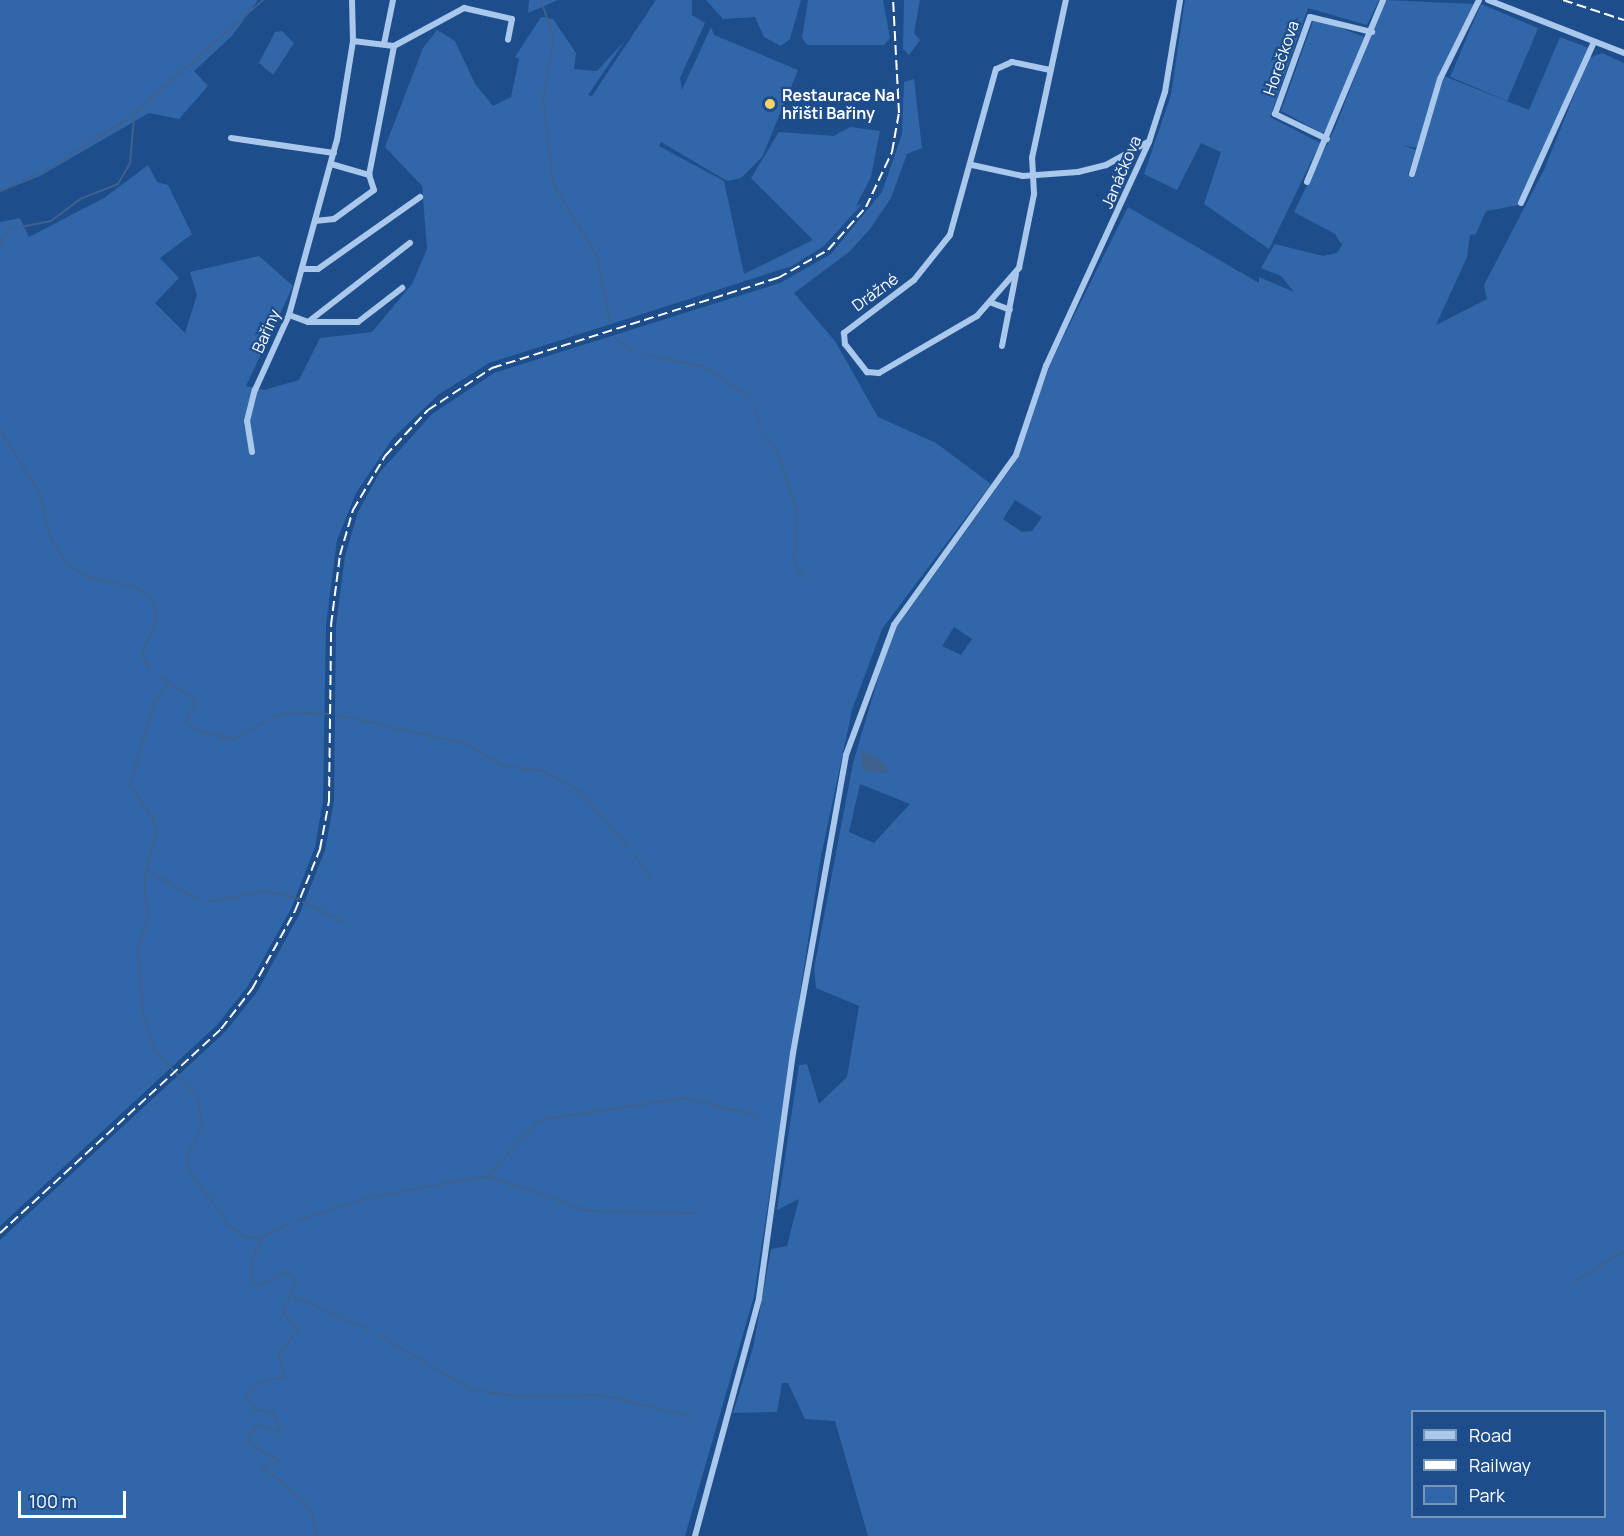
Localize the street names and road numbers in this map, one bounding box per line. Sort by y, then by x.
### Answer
street label: Horečkova [1259,18,1303,98]
street label: Janáčkova [1097,133,1145,211]
street label: Drážné [848,269,902,315]
street label: Bařiny [248,306,284,356]

